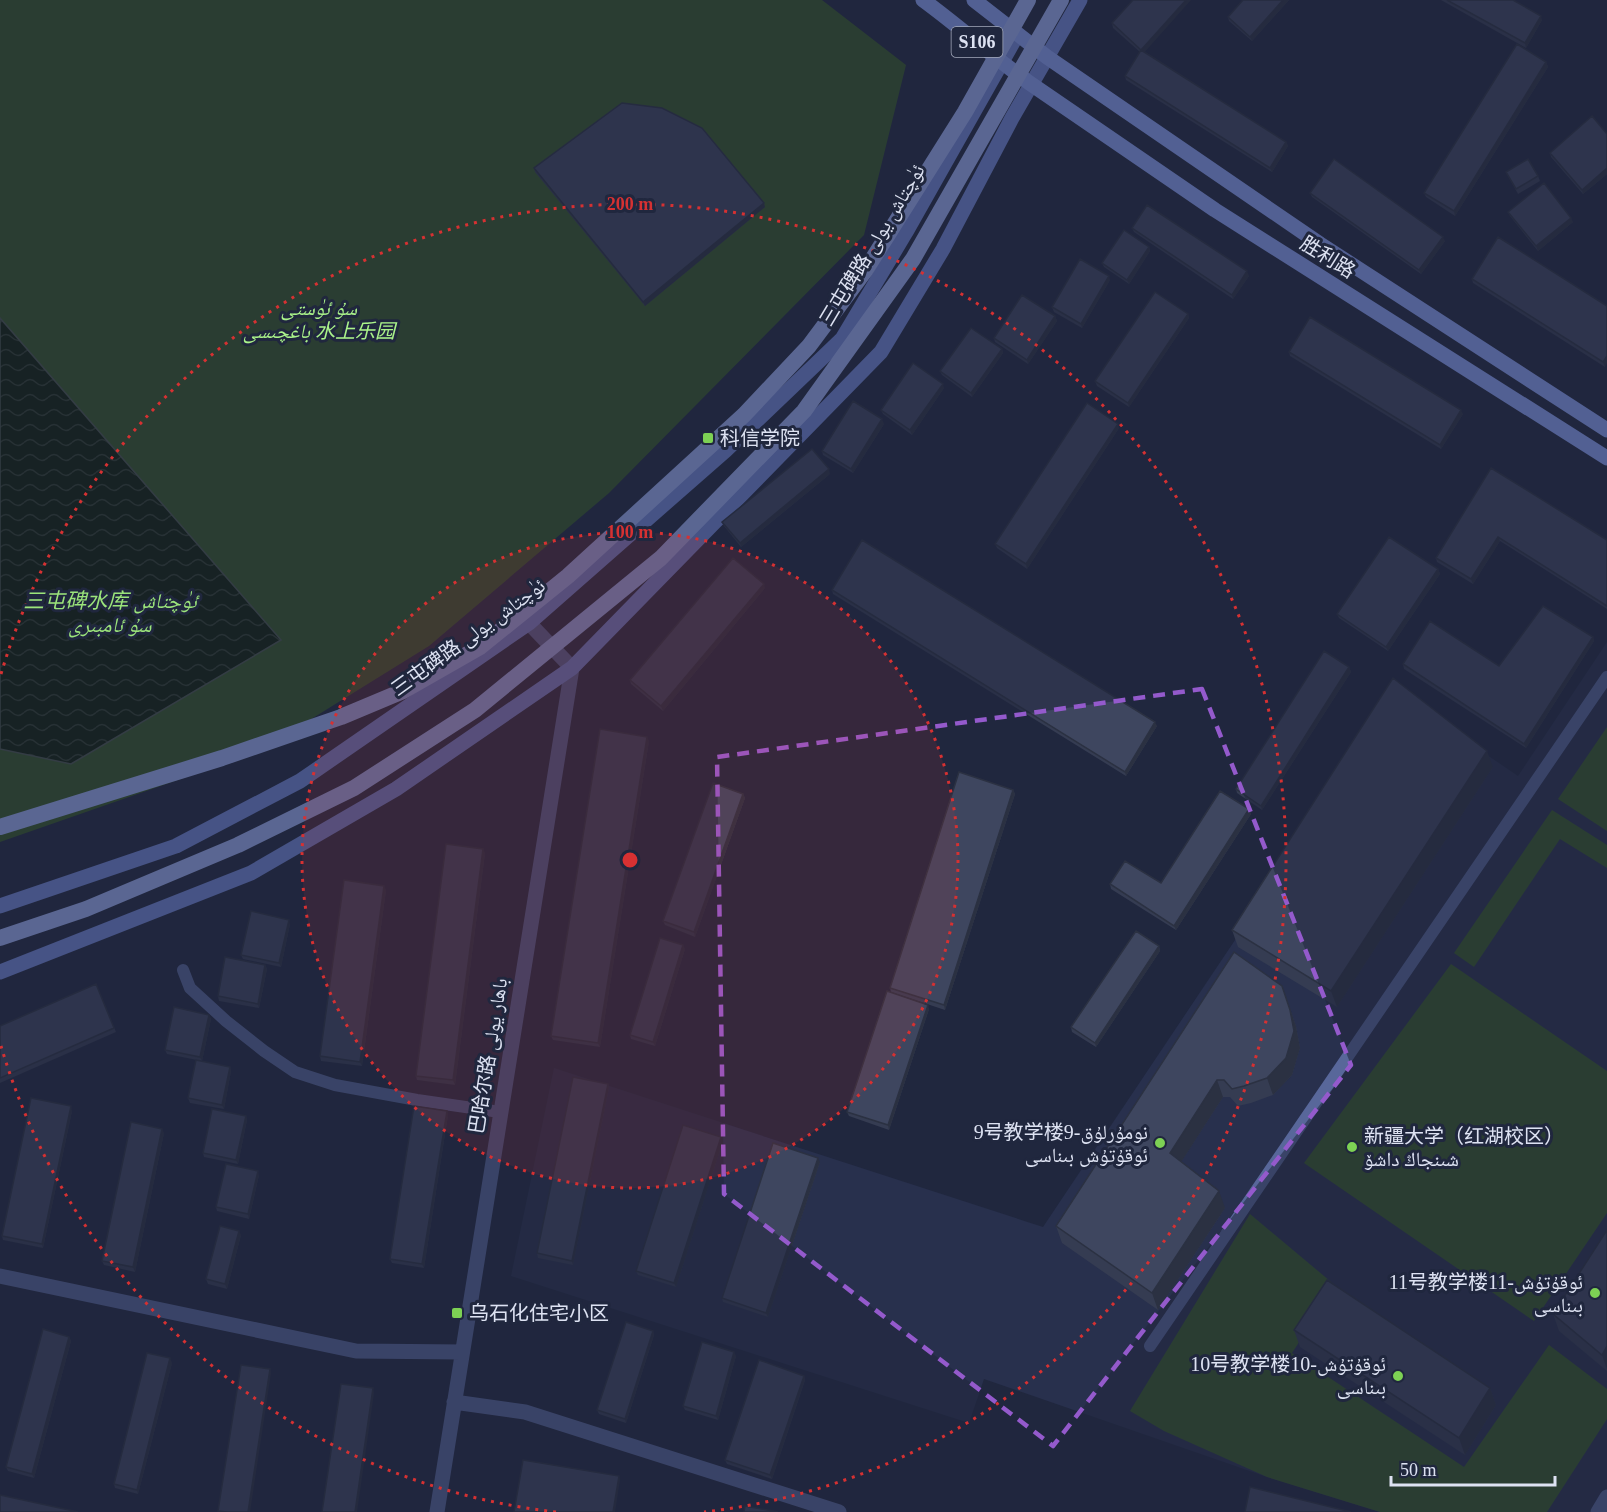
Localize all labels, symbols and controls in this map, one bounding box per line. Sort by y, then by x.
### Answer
road number: S106 [952,27,1002,57]
street label: 三屯碑路 ئۈچتاش يولى [815,160,930,330]
text: 200 m [607,194,653,214]
street label: 胜利路 [1297,232,1359,282]
park label: سۇ ئۈستى باغچىسى 水上乐园 [243,297,398,344]
place label: 科信学院 [720,427,800,449]
marker: 科信学院 [701,431,715,445]
text: 100 m [607,522,653,542]
street label: 三屯碑路 ئۈچتاش يولى [387,574,550,701]
water label: 三屯碑水库 ئۈچتاش سۇ ئامبىرى [23,589,200,638]
centre of rings [620,850,640,870]
street label: 巴哈尔路 باھار يولى [465,976,512,1136]
place label: 9号教学楼9-نومۇرلۇق ئوقۇتۇش بىناسى [974,1121,1148,1167]
place label: 新疆大学（红湖校区） شىنجاڭ داشۆ [1364,1125,1564,1170]
marker: 9号教学楼9-نومۇرلۇق ئوقۇتۇش بىناسى [1153,1136,1167,1150]
marker: 新疆大学（红湖校区） شىنجاڭ داشۆ [1345,1140,1359,1154]
place label: 11号教学楼11-ئوقۇتۇش بىناسى [1389,1271,1583,1317]
marker: 11号教学楼11-ئوقۇتۇش بىناسى [1588,1286,1602,1300]
place label: 乌石化住宅小区 [469,1302,609,1324]
marker: 乌石化住宅小区 [450,1306,464,1320]
place label: 10号教学楼10-ئوقۇتۇش بىناسى [1190,1353,1386,1399]
marker: 10号教学楼10-ئوقۇتۇش بىناسى [1391,1369,1405,1383]
scale bar [1391,1449,1554,1487]
text: 50 m [1400,1460,1437,1480]

